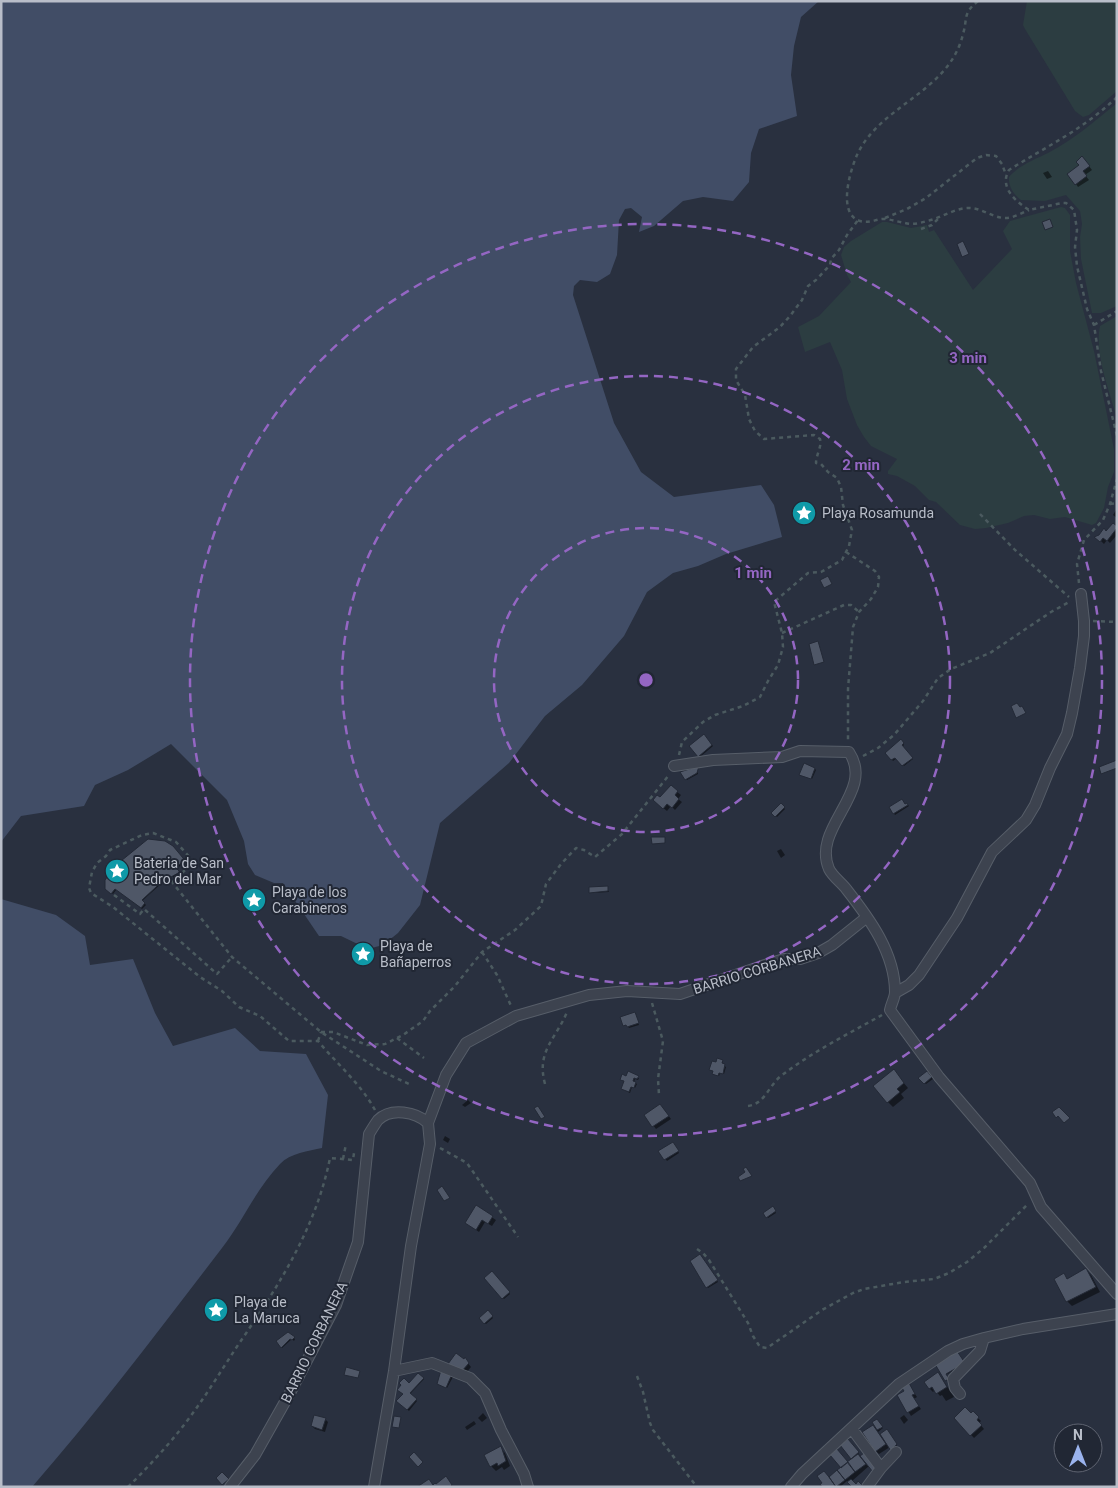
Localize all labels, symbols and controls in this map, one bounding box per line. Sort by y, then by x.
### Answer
text: 3 min [949,349,987,367]
text: 2 min [842,456,880,474]
place icon: Playa Rosamunda [791,500,817,526]
place label: Playa Rosamunda [822,505,934,521]
text: 1 min [734,564,772,582]
centre of rings [637,671,655,689]
place label: Bateria de San Pedro del Mar [134,855,224,887]
place icon: Bateria de San Pedro del Mar [104,858,130,884]
place label: Playa de los Carabineros [272,884,347,916]
place icon: Playa de los Carabineros [241,887,267,913]
place label: Playa de Bañaperros [380,938,452,970]
place icon: Playa de Bañaperros [350,941,376,967]
street label: BARRIO CORBANERA [691,943,823,997]
street label: BARRIO CORBANERA [278,1279,350,1405]
place label: Playa de La Maruca [234,1294,300,1326]
place icon: Playa de La Maruca [203,1297,229,1323]
north arrow [1053,1423,1103,1473]
text: N [1073,1427,1083,1443]

